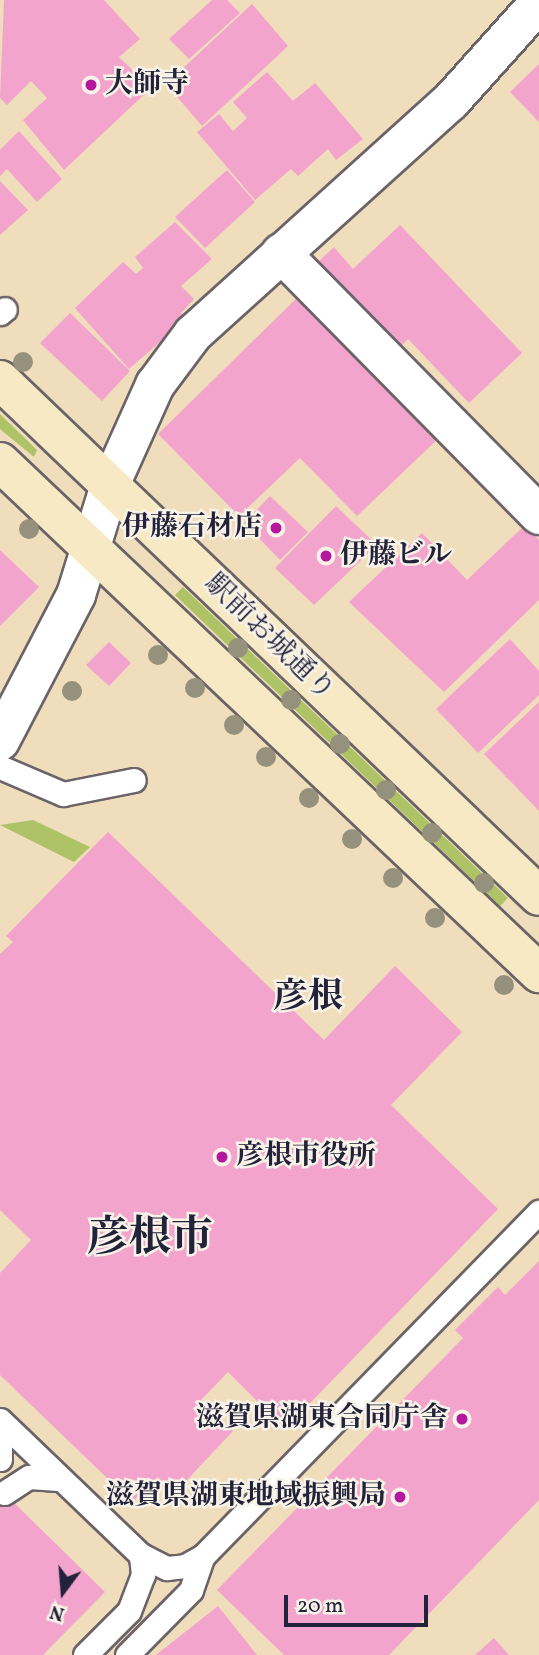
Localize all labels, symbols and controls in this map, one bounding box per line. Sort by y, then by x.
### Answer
place label: 大師寺 [105,68,189,102]
marker: 大師寺 [83,77,99,93]
place label: 伊藤石材店 [122,511,262,545]
marker: 伊藤石材店 [268,520,284,536]
place label: 伊藤ビル [340,539,452,573]
marker: 伊藤ビル [318,548,334,564]
street label: 駅前お城通り [197,568,341,708]
district label: 彦根 [273,977,343,1019]
place label: 彦根市役所 [236,1140,376,1174]
marker: 彦根市役所 [214,1149,230,1165]
district label: 彦根市 [87,1215,213,1265]
place label: 滋賀県湖東合同庁舎 [196,1402,448,1436]
marker: 滋賀県湖東合同庁舎 [454,1411,470,1427]
place label: 滋賀県湖東地域振興局 [106,1480,386,1514]
marker: 滋賀県湖東地域振興局 [392,1489,408,1505]
north arrow [28,1557,98,1627]
scale bar [287,1582,430,1626]
text: 20 m [297,1592,343,1621]
text: N [47,1598,67,1627]

